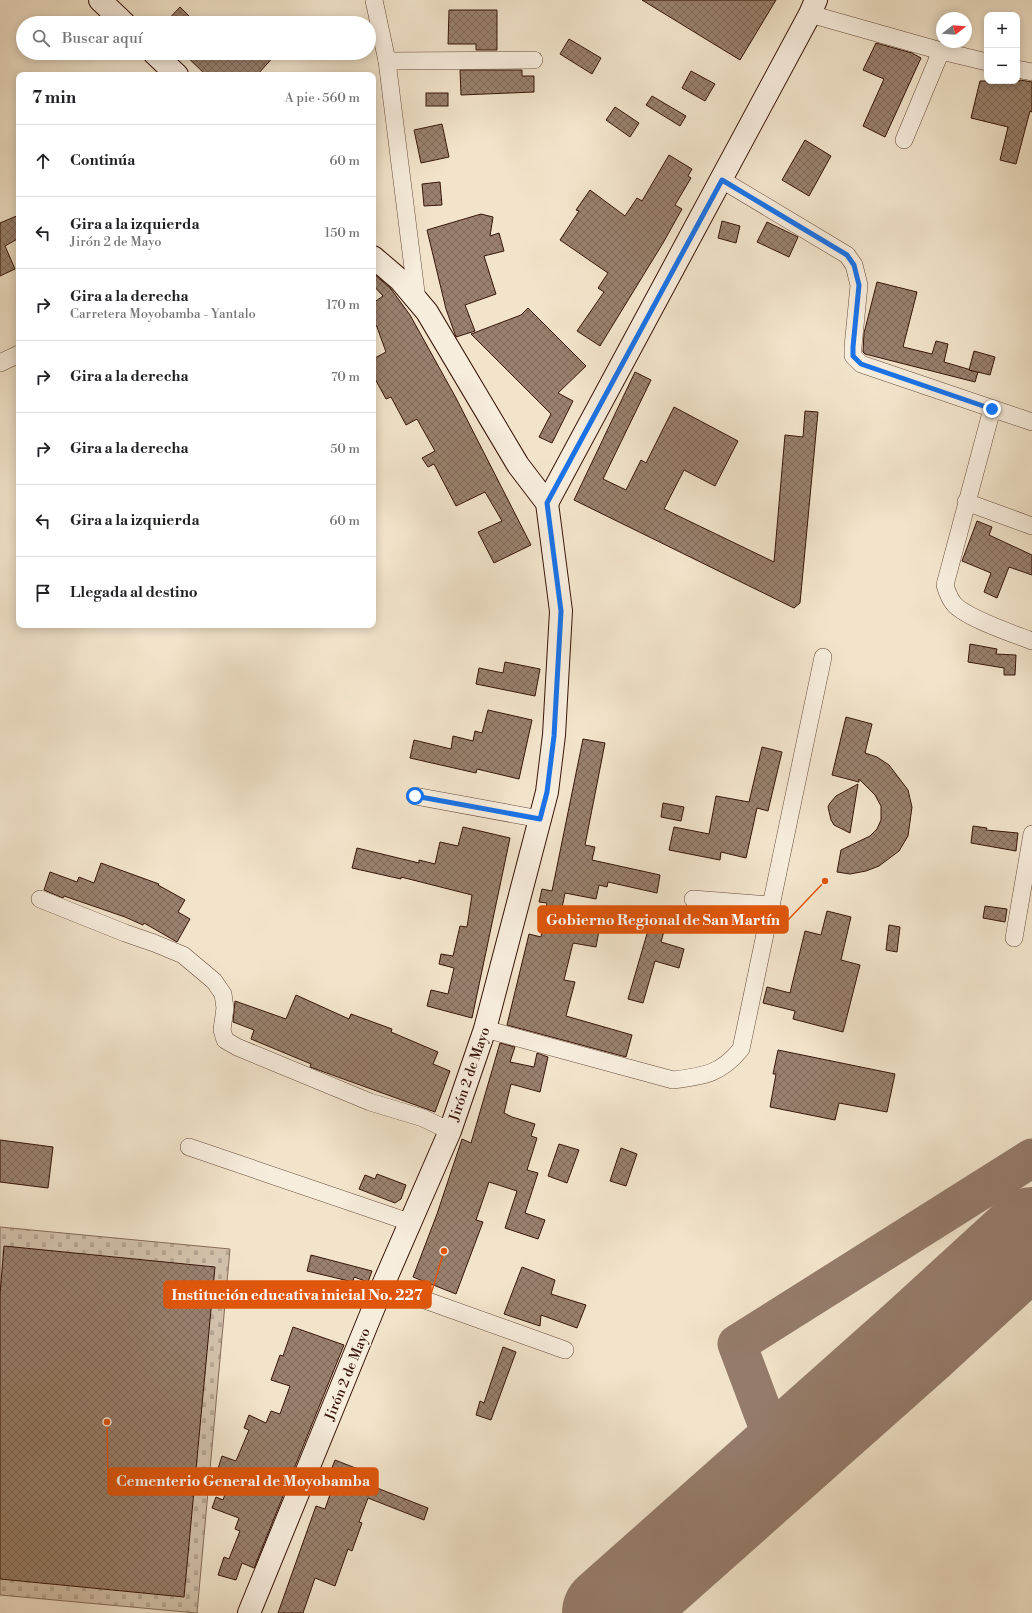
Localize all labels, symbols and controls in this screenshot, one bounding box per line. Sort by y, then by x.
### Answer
north arrow [936,12,972,48]
map controls [984,12,1020,84]
button: + [984,12,1020,48]
search box [16,16,376,60]
icon: search [30,27,52,49]
text: Buscar aquí [62,29,143,48]
button: − [984,48,1020,84]
text: 7 min [32,87,76,109]
text: A pie · 560 m [285,90,360,106]
icon: ahead [32,150,54,172]
text: Continúa [70,151,135,170]
text: 60 m [329,153,360,169]
text: Gira a la izquierda [70,215,200,234]
icon: left [32,222,54,244]
text: 150 m [325,225,360,241]
text: Jirón 2 de Mayo [70,234,162,250]
text: Gira a la derecha [70,287,189,306]
icon: right [32,294,54,316]
text: 170 m [326,297,360,313]
text: Carretera Moyobamba - Yantalo [70,306,256,322]
icon: right [32,366,54,388]
text: Gira a la derecha [70,367,189,386]
text: 70 m [331,369,360,385]
route end [983,400,1001,418]
icon: right [32,438,54,460]
text: Gira a la derecha [70,439,189,458]
text: 50 m [330,441,360,457]
icon: left [32,510,54,532]
text: Gira a la izquierda [70,511,200,530]
text: 60 m [329,513,360,529]
icon: arrive [32,582,54,604]
text: Llegada al destino [70,583,198,602]
route start [406,787,424,805]
callout: Gobierno Regional de San Martín [538,906,788,933]
text: Gobierno Regional de San Martín [546,911,781,930]
street label: Jirón 2 de Mayo [445,1025,495,1125]
callout: Institución educativa inicial No. 227 [164,1281,431,1308]
text: Institución educativa inicial No. 227 [171,1286,423,1305]
street label: Jirón 2 de Mayo [321,1325,375,1424]
callout: Cementerio General de Moyobamba [108,1468,378,1495]
text: Cementerio General de Moyobamba [116,1472,371,1491]

